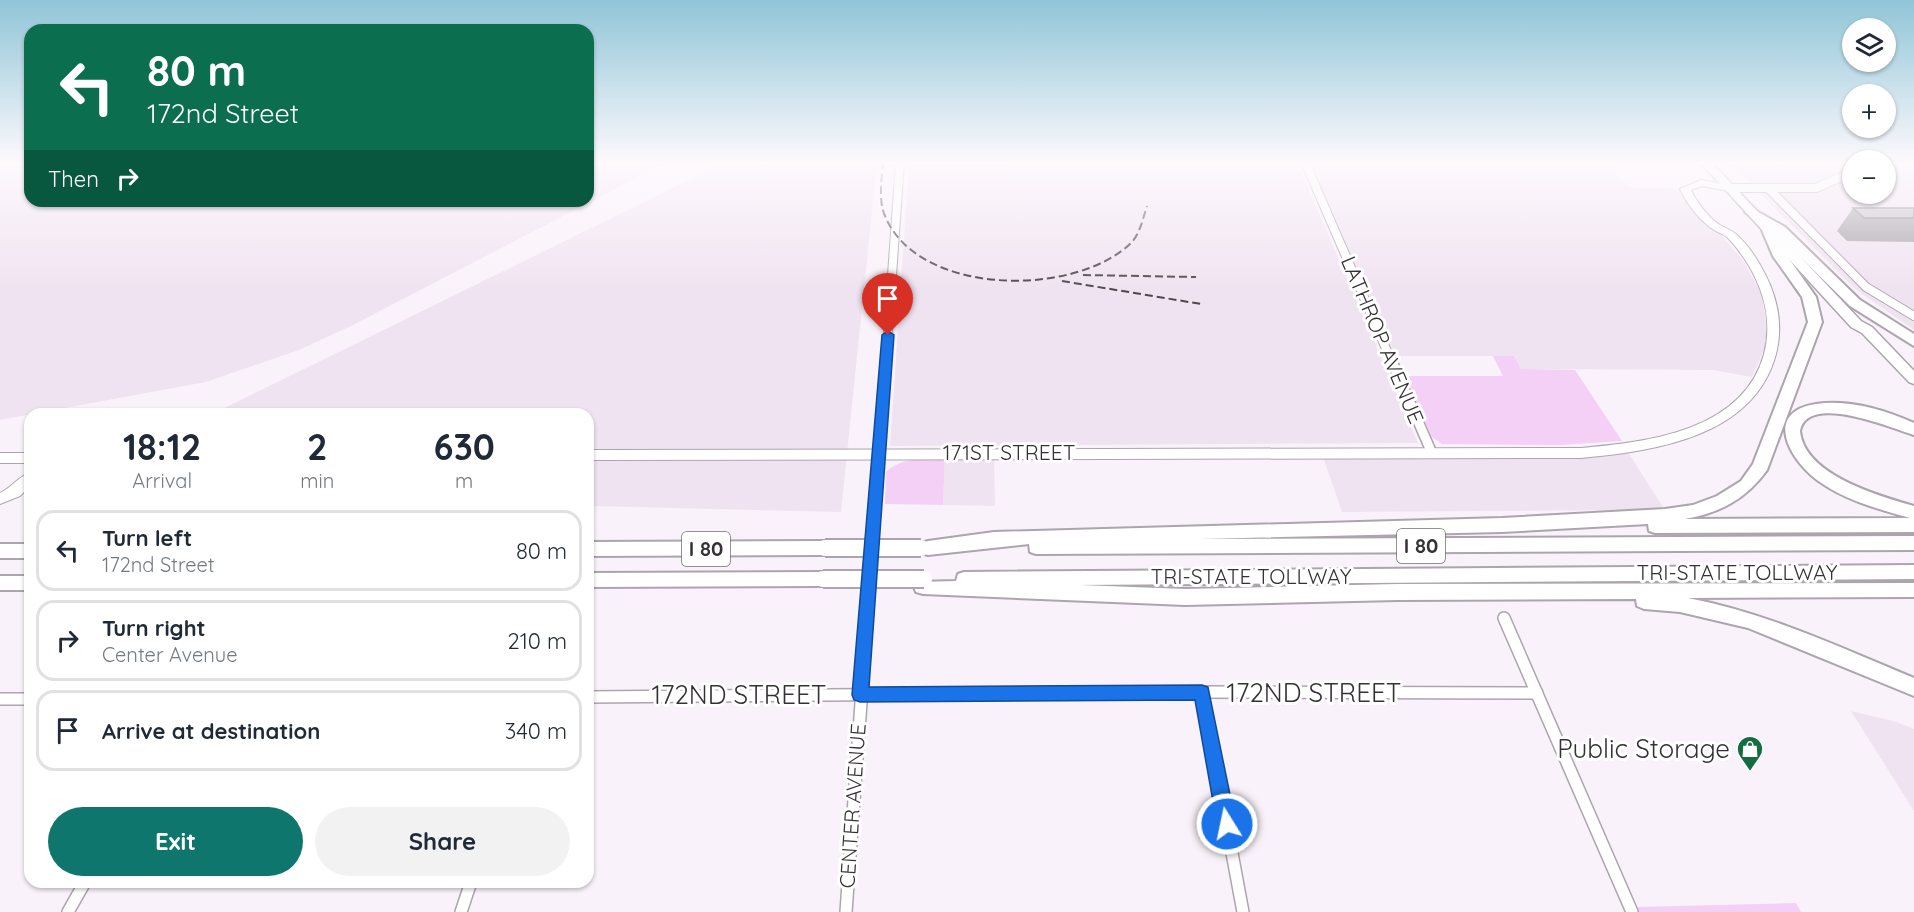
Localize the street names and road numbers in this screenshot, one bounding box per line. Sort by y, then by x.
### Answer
street label: LATHROP AVENUE [1336,252,1430,427]
street label: 171ST STREET [943,439,1075,465]
road number: I 80 [1397,529,1445,563]
road number: I 80 [682,532,730,566]
street label: TRI-STATE TOLLWAY [1637,559,1838,585]
street label: TRI-STATE TOLLWAY [1151,563,1352,589]
street label: 172ND STREET [1226,676,1402,709]
street label: 172ND STREET [651,678,827,711]
street label: CENTER AVENUE [833,723,871,889]

